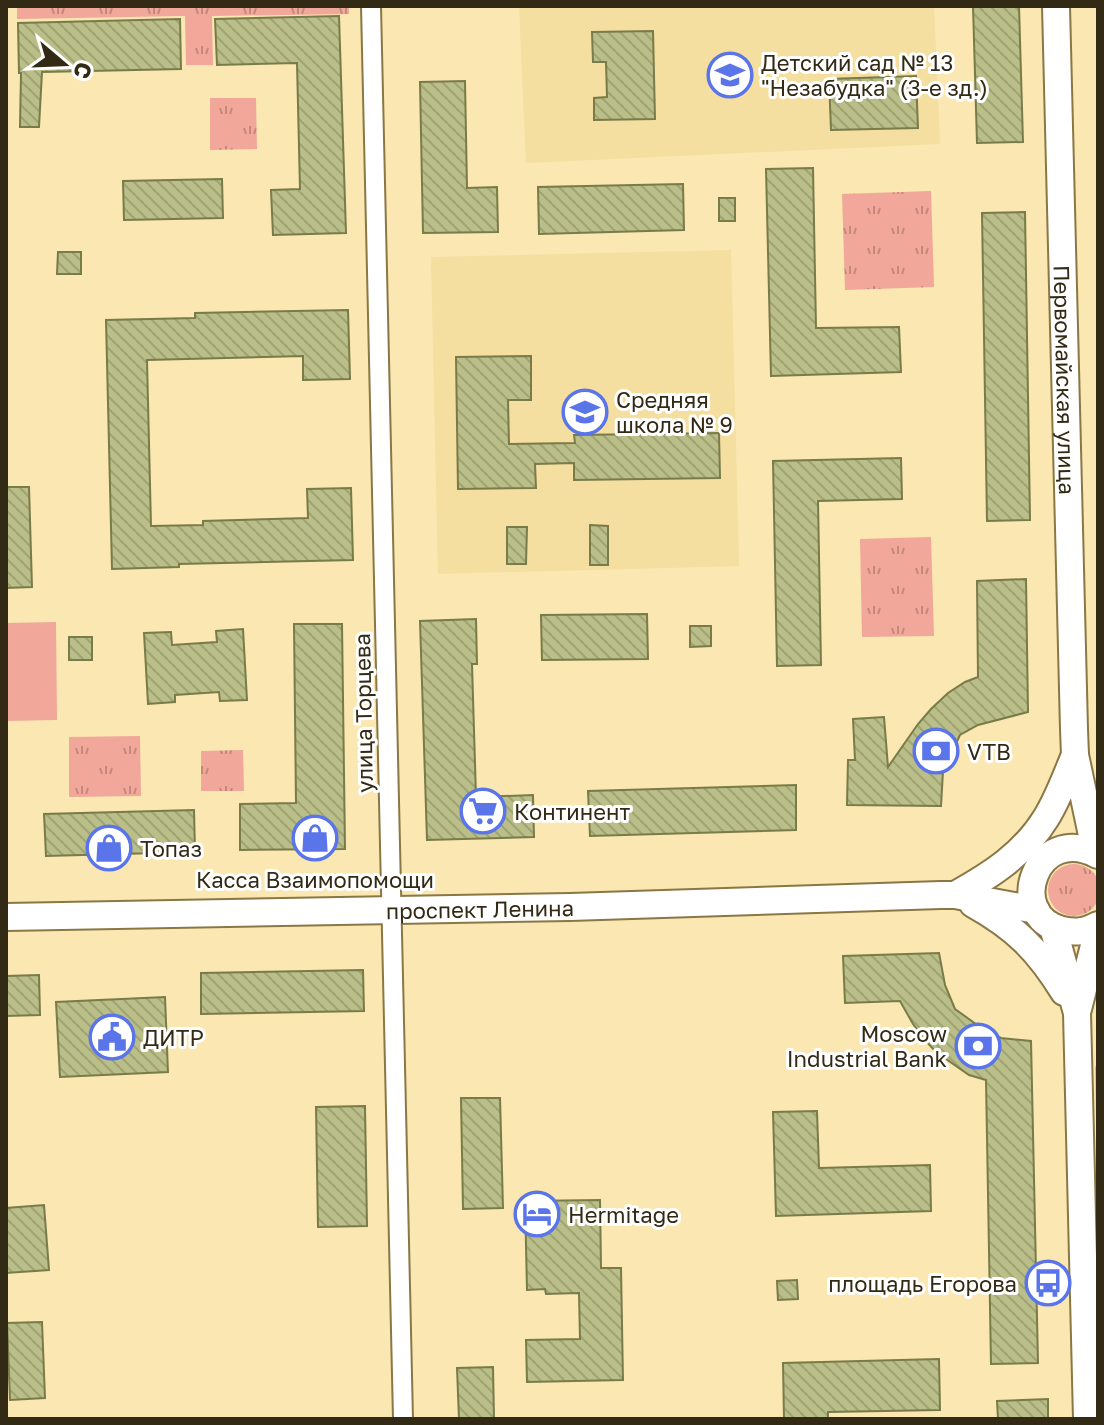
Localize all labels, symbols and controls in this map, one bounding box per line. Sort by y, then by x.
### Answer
north arrow [24,24,104,104]
place label: Детский сад № 13 "Незабудка" (3-е зд.) [761,49,988,101]
school or university icon: Детский сад № 13 "Незабудка" (3-е зд.) [706,51,754,99]
text: С [68,59,99,82]
street label: Первомайская улица [1049,265,1082,495]
place label: Средняя школа № 9 [616,386,733,438]
school or university icon: Средняя школа № 9 [561,388,609,436]
street label: улица Торцева [348,633,378,793]
bank icon: VTB [912,727,960,775]
place label: VTB [967,738,1011,765]
supermarket icon: Континент [459,787,507,835]
place label: Континент [514,798,630,825]
shop icon: Касса Взаимопомощи [291,814,339,862]
shop icon: Топаз [85,824,133,872]
place label: Топаз [140,835,202,862]
place label: Касса Взаимопомощи [196,866,434,893]
street label: проспект Ленина [386,893,574,924]
public building icon: ДИТР [88,1013,136,1061]
place label: Moscow Industrial Bank [787,1020,947,1072]
bank icon: Moscow Industrial Bank [954,1022,1002,1070]
place label: ДИТР [143,1024,204,1051]
hotel icon: Hermitage [513,1190,561,1238]
place label: Hermitage [568,1201,679,1228]
bus stop icon: площадь Егорова [1024,1259,1072,1307]
place label: площадь Егорова [828,1270,1017,1297]

